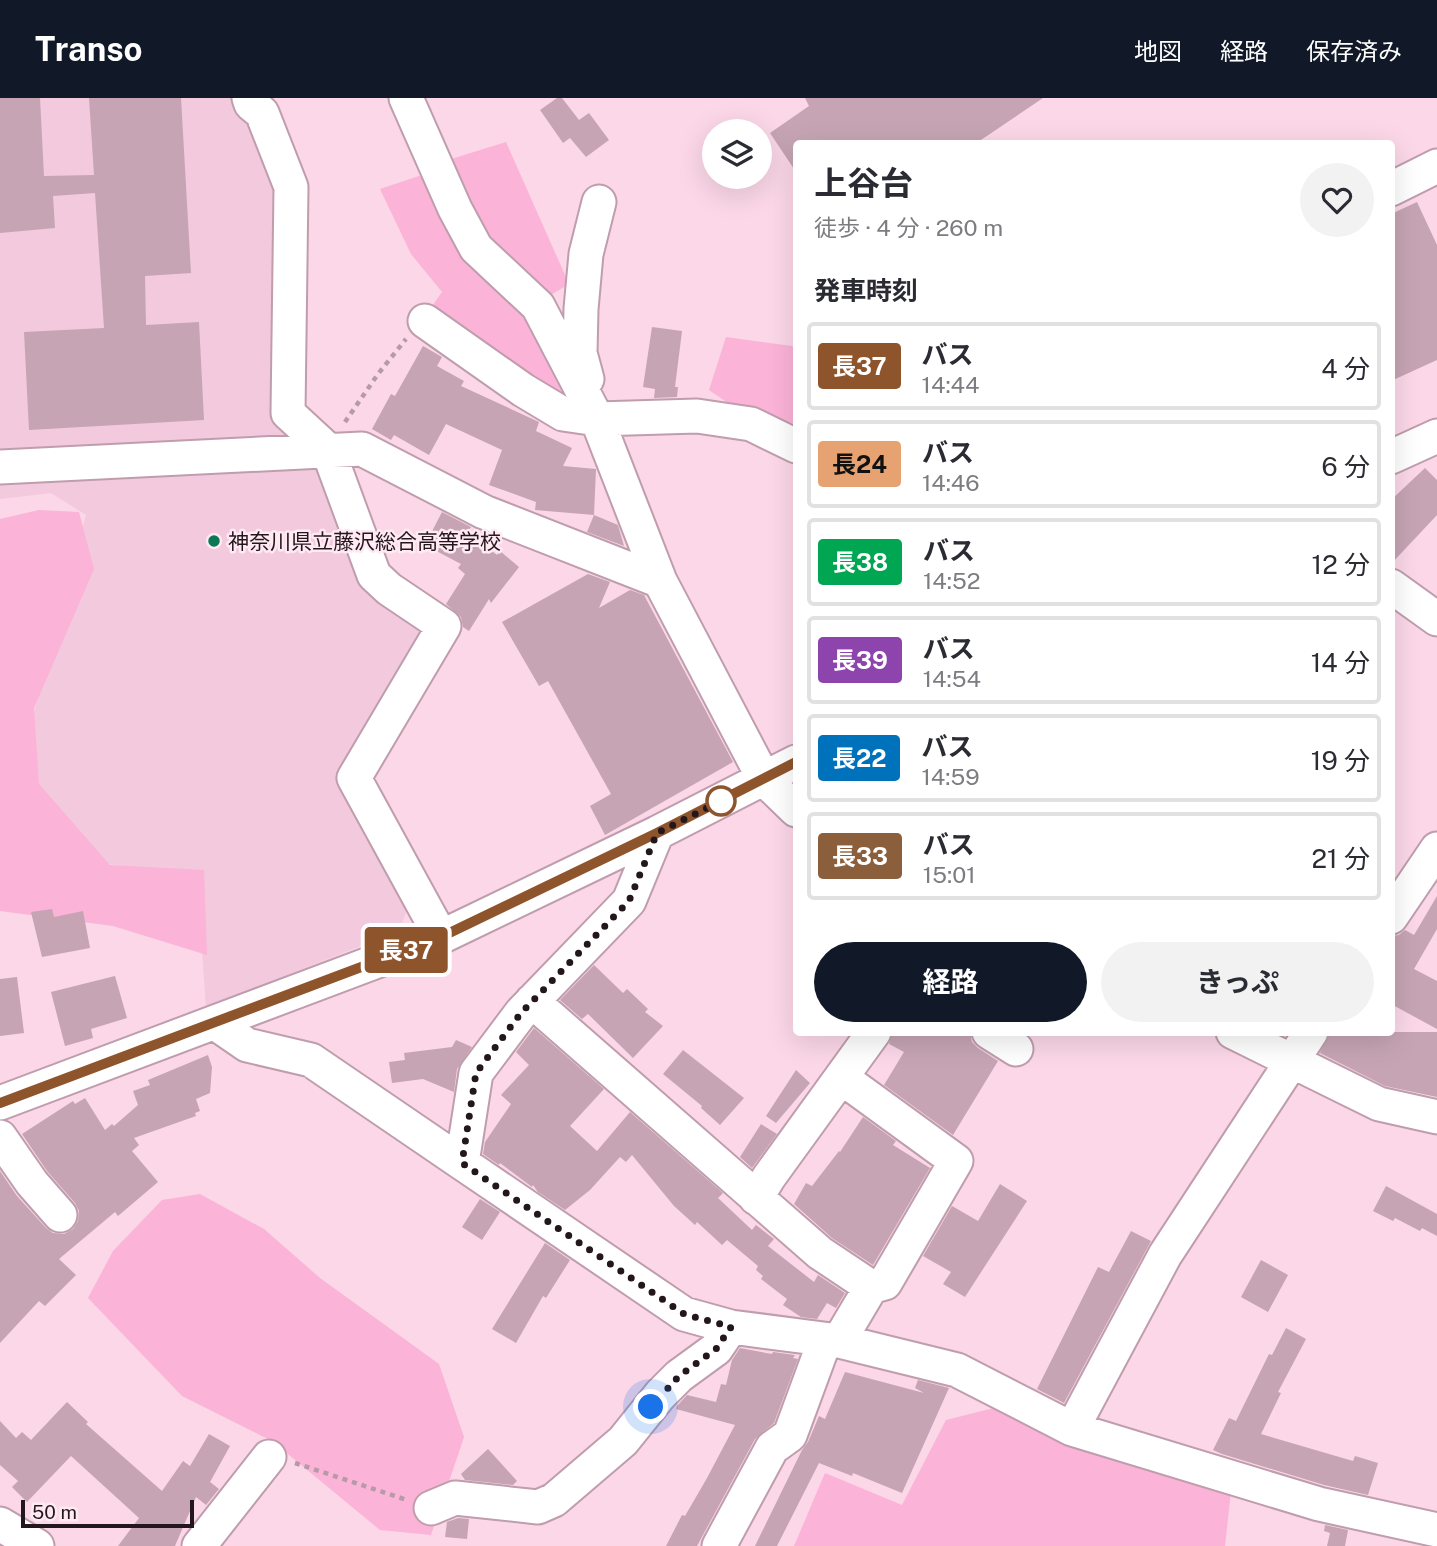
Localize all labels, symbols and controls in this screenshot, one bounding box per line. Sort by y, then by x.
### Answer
text: Transo [35,30,143,68]
text: 地図 [1134,37,1182,65]
text: 経路 [1220,37,1268,65]
text: 保存済み [1306,37,1402,65]
map controls [702,119,772,189]
button: layers [702,119,772,189]
button: heart [1300,163,1374,237]
text: 上谷台 [814,164,913,202]
text: 徒歩 · 4 分 · 260 m [814,214,1003,241]
text: 発車時刻 [814,275,918,306]
text: バス [922,339,974,370]
text: 長37 [832,352,887,380]
text: 4 分 [1321,353,1370,384]
text: 14:44 [922,371,979,398]
text: バス [922,437,974,468]
text: 長24 [832,450,887,478]
text: 6 分 [1321,451,1370,482]
text: 14:46 [922,469,980,496]
place label: 神奈川県立藤沢総合高等学校 [228,529,501,554]
marker: 神奈川県立藤沢総合高等学校 [206,533,222,549]
text: バス [923,535,975,566]
text: 長38 [832,548,888,576]
text: 12 分 [1312,549,1370,580]
text: 14:52 [923,567,980,594]
text: バス [923,633,975,664]
text: 長39 [832,646,888,674]
text: 14 分 [1311,647,1370,678]
text: 14:54 [923,665,981,692]
text: バス [921,731,974,762]
text: 長22 [832,744,886,772]
text: 19 分 [1311,745,1370,776]
text: 14:59 [921,763,980,790]
unlabelled marker [706,786,736,816]
text: バス [923,829,975,860]
text: 長33 [832,842,888,870]
text: 21 分 [1312,843,1370,874]
text: 15:01 [923,861,976,888]
line badge: 長37 [366,927,446,973]
text: 長37 [379,936,433,964]
button: 経路 [814,942,1087,1022]
button: きっぷ [1101,942,1374,1022]
your location [633,1389,668,1424]
scale bar [21,1497,194,1529]
text: 50 m [32,1501,77,1523]

